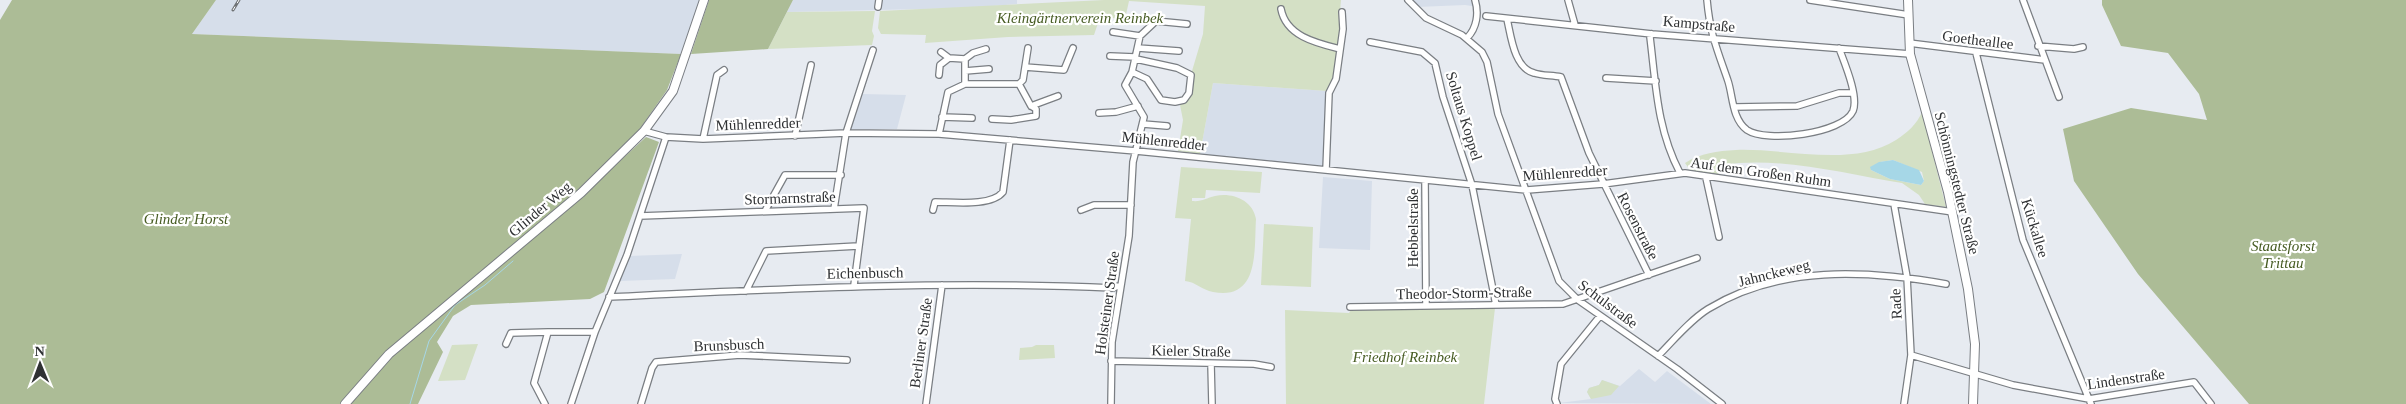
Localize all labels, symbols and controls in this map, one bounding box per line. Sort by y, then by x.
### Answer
park label: Kleingärtnerverein Reinbek [996,10,1164,26]
street label: Kampstraße [1662,13,1736,35]
street label: Goetheallee [1941,28,2015,52]
street label: Soltaus Koppel [1443,70,1485,162]
street label: Schönningstedter Straße [1932,110,1983,256]
street label: Mühlenredder [715,115,801,133]
street label: Mühlenredder [1121,129,1207,153]
street label: Auf dem Großen Ruhm [1690,154,1833,190]
street label: Mühlenredder [1522,162,1608,184]
street label: Glinder Weg [506,178,575,240]
street label: Stormarnstraße [744,188,836,208]
street label: Hebbelstraße [1405,188,1421,268]
street label: Rosenstraße [1614,190,1662,263]
street label: Kückallee [2018,197,2052,260]
park label: Glinder Horst [144,211,229,227]
park label: Staatsforst Trittau [2251,238,2316,271]
street label: Holsteiner Straße [1092,250,1122,356]
street label: Jahnckeweg [1736,256,1812,290]
street label: Eichenbusch [827,264,904,282]
street label: Schulstraße [1575,277,1641,332]
street label: Theodor-Storm-Straße [1396,284,1532,302]
street label: Rade [1887,288,1905,320]
street label: Berliner Straße [907,296,935,389]
street label: Brunsbusch [693,336,765,354]
north arrow [15,339,65,389]
street label: Kieler Straße [1151,342,1231,360]
text: N [35,344,45,359]
park label: Friedhof Reinbek [1352,349,1458,365]
street label: Lindenstraße [2086,366,2166,392]

